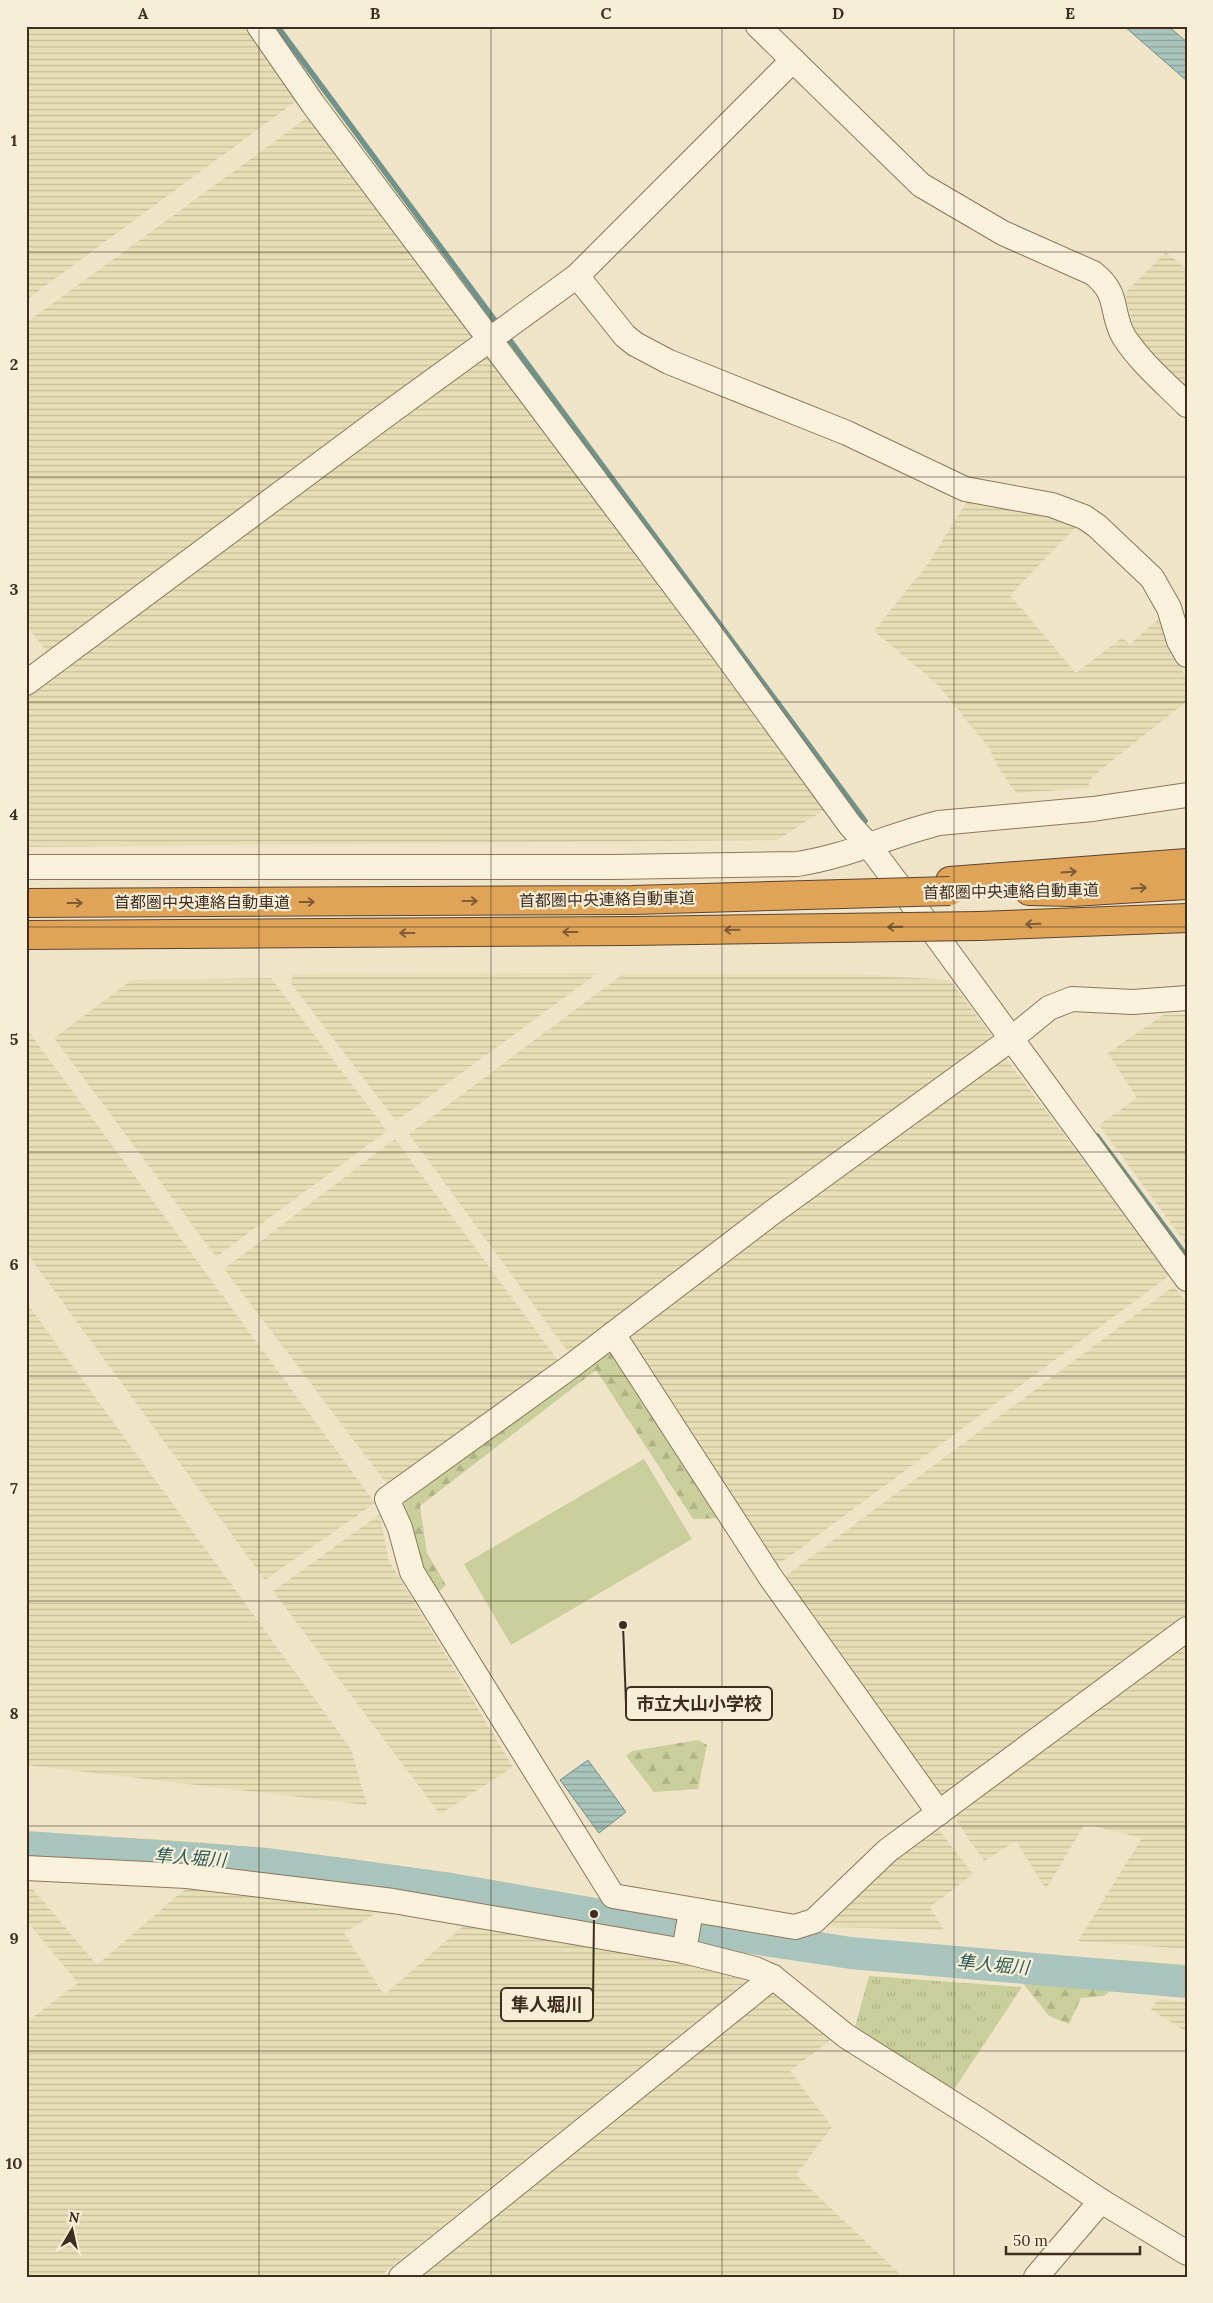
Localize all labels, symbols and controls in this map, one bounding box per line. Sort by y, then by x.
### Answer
text: A [138,3,149,23]
text: B [370,3,381,23]
text: C [600,3,612,23]
text: D [832,3,844,23]
text: E [1065,3,1075,23]
text: 1 [11,130,17,150]
text: 2 [10,354,18,374]
text: 3 [10,579,19,599]
text: 4 [10,804,19,824]
one-way arrow [1060,868,1076,877]
street label: 首都圏中央連絡自動車道 [923,879,1099,903]
one-way arrow [1131,884,1147,893]
street label: 首都圏中央連絡自動車道 [519,887,695,911]
street label: 首都圏中央連絡自動車道 [114,892,290,912]
one-way arrow [462,896,478,906]
one-way arrow [299,897,315,907]
one-way arrow [66,898,83,908]
one-way arrow [1025,919,1042,929]
one-way arrow [887,922,904,932]
one-way arrow [725,925,741,934]
one-way arrow [562,927,578,937]
one-way arrow [400,928,416,937]
text: 5 [10,1029,19,1049]
text: 6 [9,1254,19,1274]
text: 7 [10,1478,18,1498]
callout: 市立大山小学校 [626,1687,772,1720]
text: 市立大山小学校 [636,1692,762,1715]
text: 8 [9,1703,19,1723]
water label: 隼人堀川 [153,1844,229,1872]
text: 9 [9,1928,19,1948]
water label: 隼人堀川 [956,1950,1032,1979]
callout: 隼人堀川 [501,1988,593,2021]
text: 隼人堀川 [511,1993,583,2016]
text: 10 [6,2153,22,2173]
north arrow [48,2206,98,2256]
text: N [67,2207,81,2227]
scale bar [1006,2223,1139,2255]
text: 50 m [1013,2231,1048,2250]

